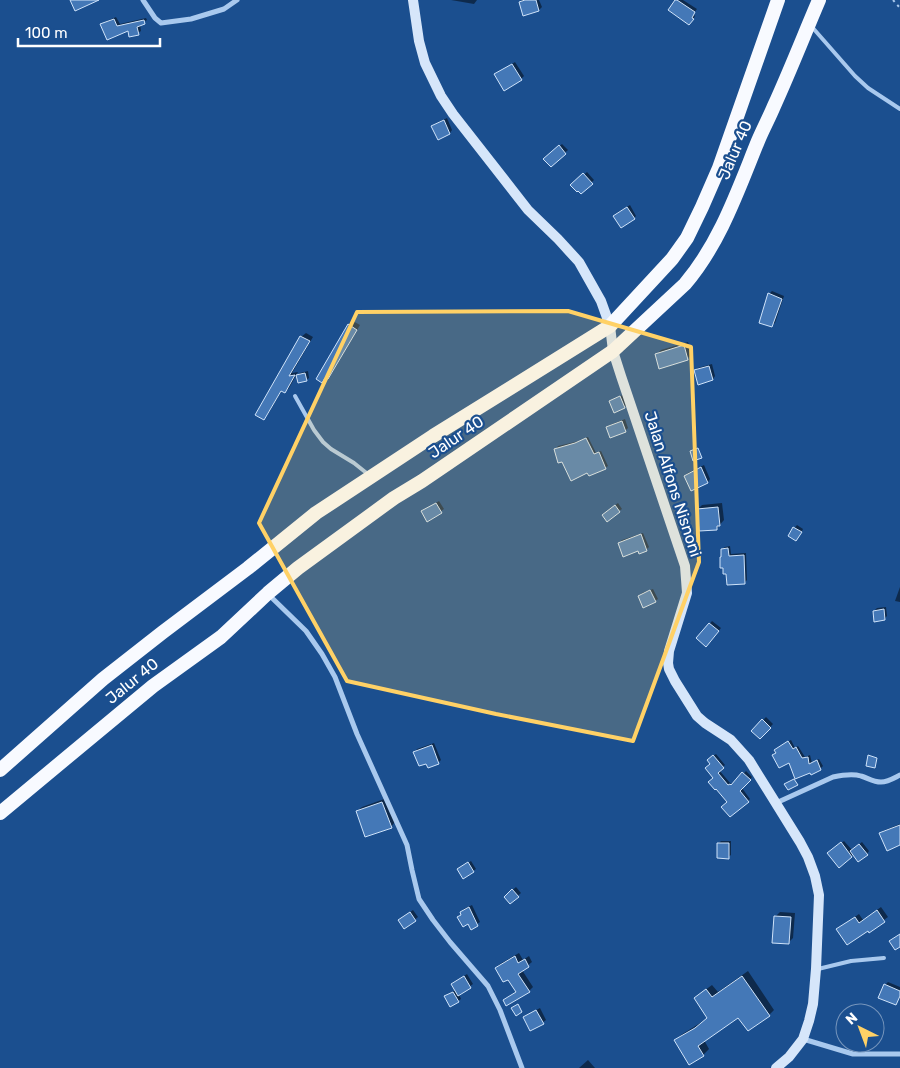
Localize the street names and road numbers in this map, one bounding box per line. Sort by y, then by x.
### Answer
street label: Jalur 40 [714,118,756,182]
street label: Jalan Alfons Nisnoni [640,409,706,559]
street label: Jalur 40 [425,412,487,462]
street label: Jalur 40 [102,654,162,708]

